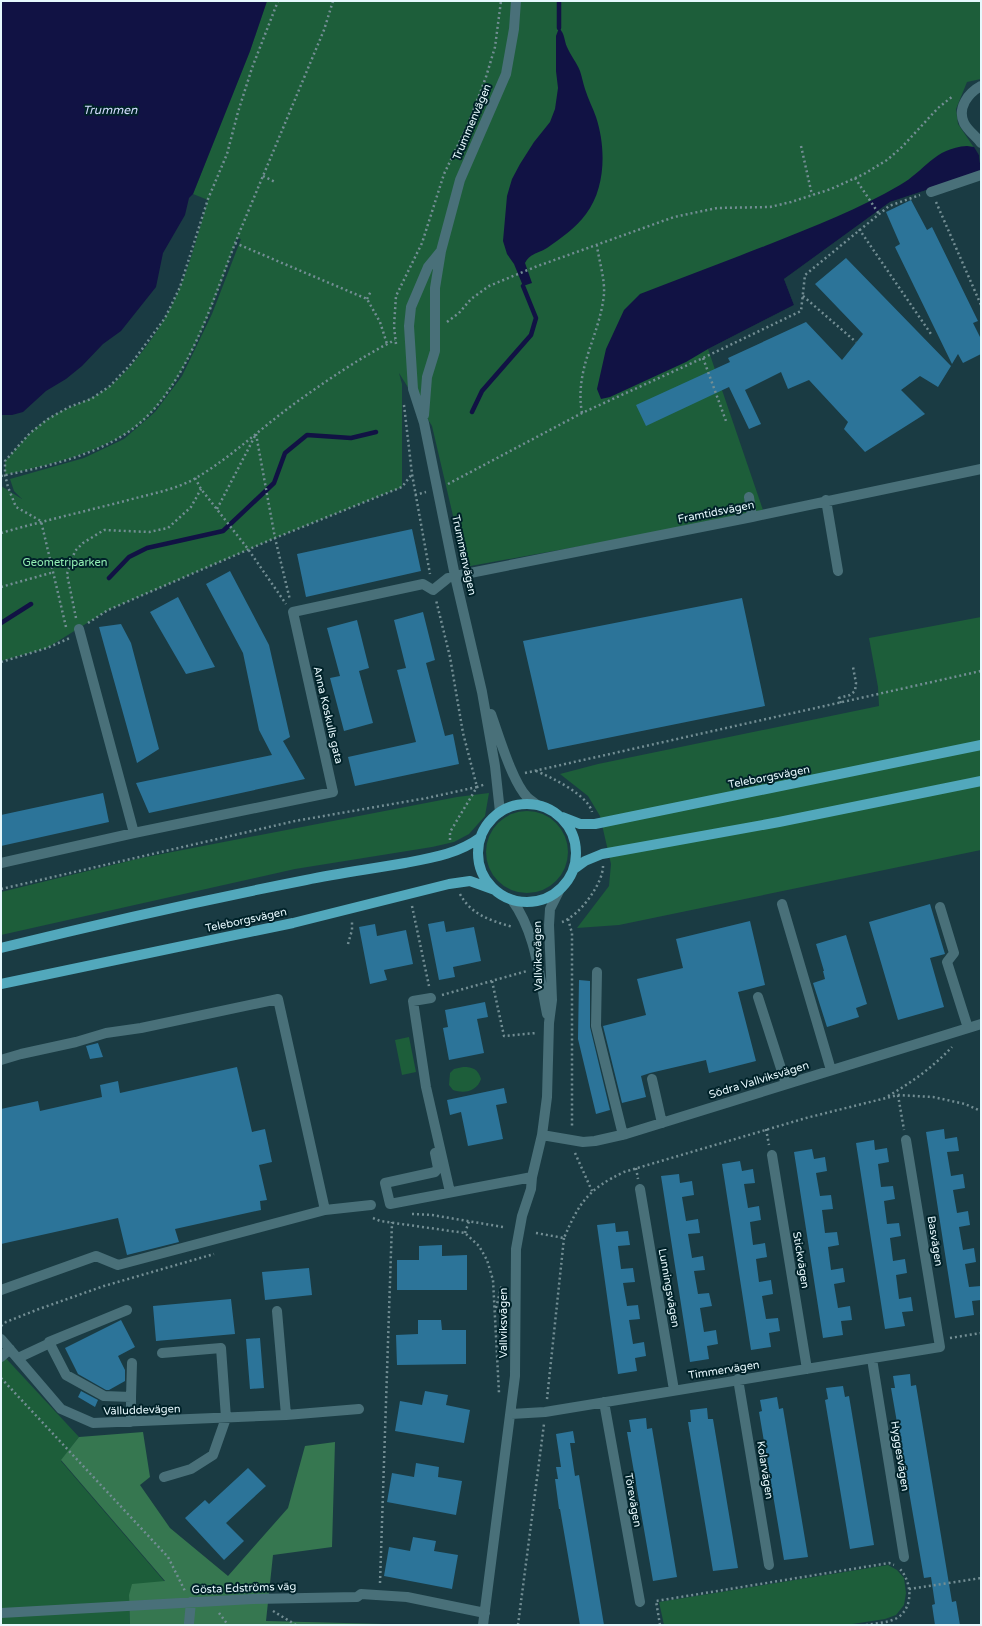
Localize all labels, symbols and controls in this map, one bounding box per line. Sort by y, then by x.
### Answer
street label: Trummenvägen [450,82,494,162]
water label: Trummen [83,103,138,117]
street label: Framtidsvägen [677,498,755,526]
street label: Trummenvägen [449,514,479,596]
park label: Geometriparken [23,556,107,569]
street label: Anna Koskulls gata [310,665,346,765]
street label: Teleborgsvägen [727,763,811,791]
street label: Teleborgsvägen [204,905,288,935]
street label: Vallviksvägen [531,921,545,991]
street label: Södra Vallviksvägen [707,1059,811,1101]
street label: Basvägen [925,1215,945,1267]
street label: Stickvägen [790,1231,812,1289]
street label: Lunningsvägen [656,1248,682,1328]
street label: Vallviksvägen [497,1288,510,1358]
street label: Timmervägen [688,1358,760,1382]
street label: Välluddevägen [103,1402,181,1418]
street label: Hyggesvägen [888,1420,912,1492]
street label: Kolarvägen [754,1440,776,1500]
street label: Törevägen [622,1472,644,1528]
street label: Gösta Edströms väg [192,1580,297,1596]

